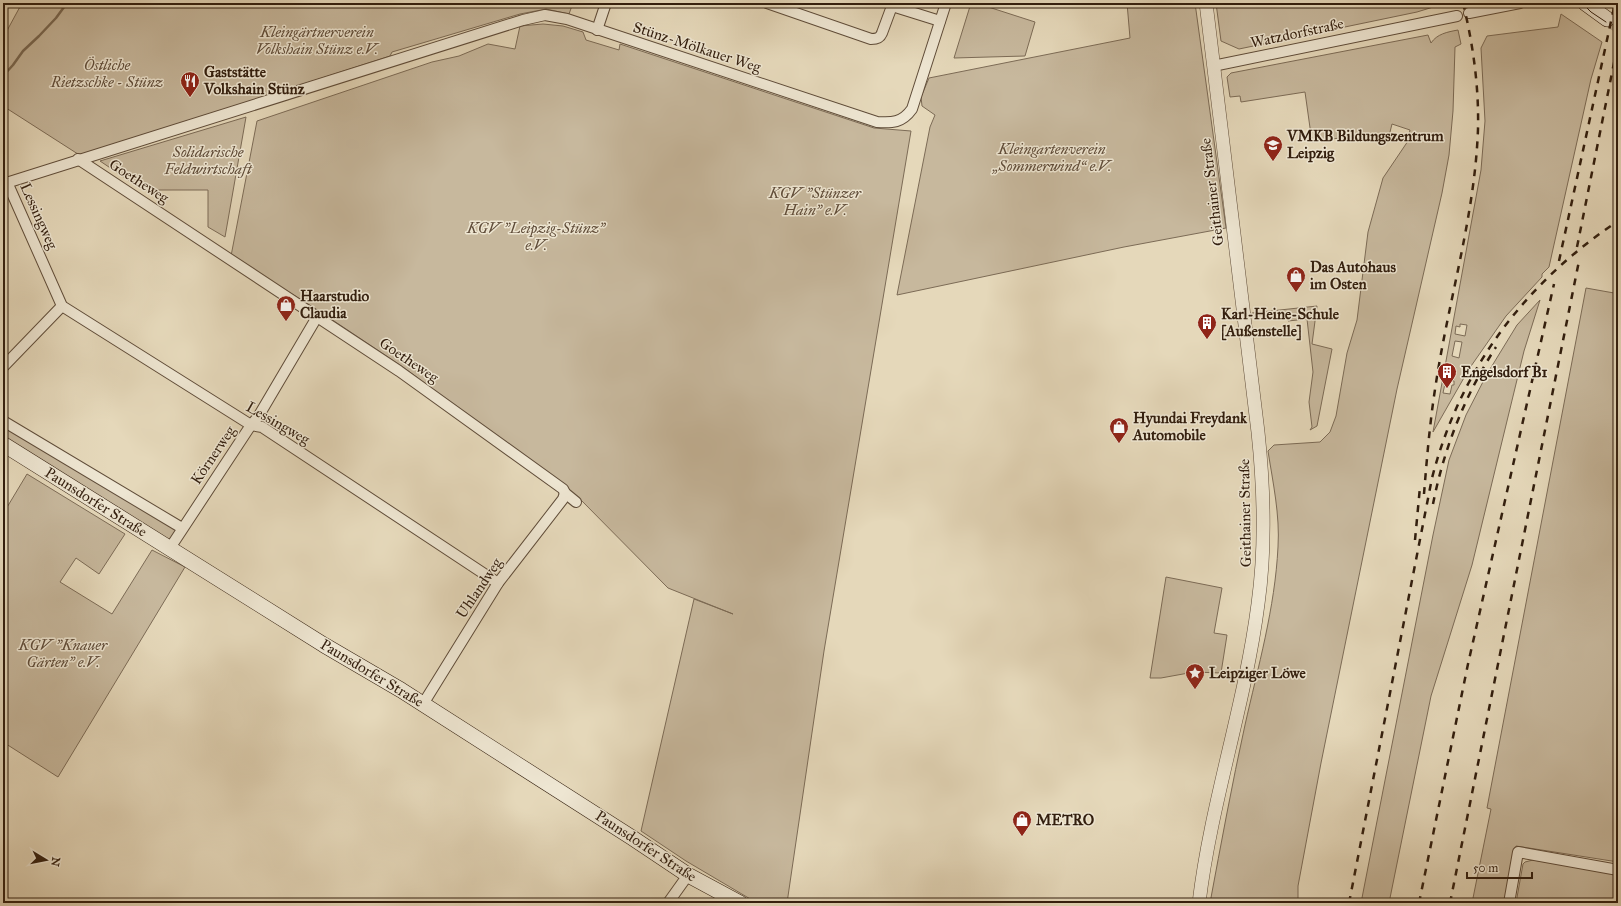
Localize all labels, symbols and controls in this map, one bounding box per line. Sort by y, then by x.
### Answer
street label: Watzdorfstraße [1249,14,1345,52]
street label: Stünz-Mölkauer Weg [631,18,764,76]
park label: Kleingärtnerverein Volkshain Stünz e.V. [256,23,380,58]
park label: Östliche Rietzschke - Stünz [50,56,164,91]
place label: Gaststätte Volkshain Stünz [203,63,305,98]
restaurant icon: Gaststätte Volkshain Stünz [179,70,201,98]
place label: VMKB Bildungszentrum Leipzig [1286,127,1444,163]
school or university icon: VMKB Bildungszentrum Leipzig [1262,134,1284,162]
street label: Geithainer Straße [1196,137,1228,247]
park label: Kleingartenverein „Sommerwind“ e.V. [992,140,1113,175]
park label: Solidarische Feldwirtschaft [163,143,253,178]
street label: Goetheweg [106,155,173,208]
street label: Lessingweg [16,180,62,253]
park label: KGV "Stünzer Hain" e.V. [768,184,862,219]
park label: KGV "Leipzig-Stünz" e.V. [466,219,607,254]
place label: Das Autohaus im Osten [1310,258,1396,293]
shop icon: Das Autohaus im Osten [1285,265,1307,293]
place label: Haarstudio Claudia [300,287,370,322]
shop icon: Haarstudio Claudia [275,294,297,322]
place label: Karl-Heine-Schule [Außenstelle] [1221,305,1340,341]
building icon: Karl-Heine-Schule [Außenstelle] [1196,312,1218,340]
street label: Goetheweg [376,334,443,387]
building icon: Engelsdorf B1 [1436,361,1458,389]
place label: Engelsdorf B1 [1461,363,1548,382]
street label: Lessingweg [243,398,314,449]
place label: Hyundai Freydank Automobile [1132,409,1248,444]
shop icon: Hyundai Freydank Automobile [1108,416,1130,444]
street label: Körnerweg [187,421,240,488]
street label: Geithainer Straße [1235,459,1255,567]
street label: Paunsdorfer Straße [42,463,150,541]
street label: Uhlandweg [452,553,506,622]
street label: Paunsdorfer Straße [317,635,427,711]
park label: KGV "Knauer Gärten" e.V. [18,636,108,671]
place icon: Leipziger Löwe [1184,662,1206,690]
place label: Leipziger Löwe [1209,664,1307,683]
street label: Paunsdorfer Straße [592,807,700,885]
shop icon: METRO [1011,809,1033,837]
place label: METRO [1036,811,1094,829]
north arrow [26,840,66,880]
scale bar [1467,854,1532,880]
text: N [48,856,63,868]
text: 50 m [1473,861,1498,875]

